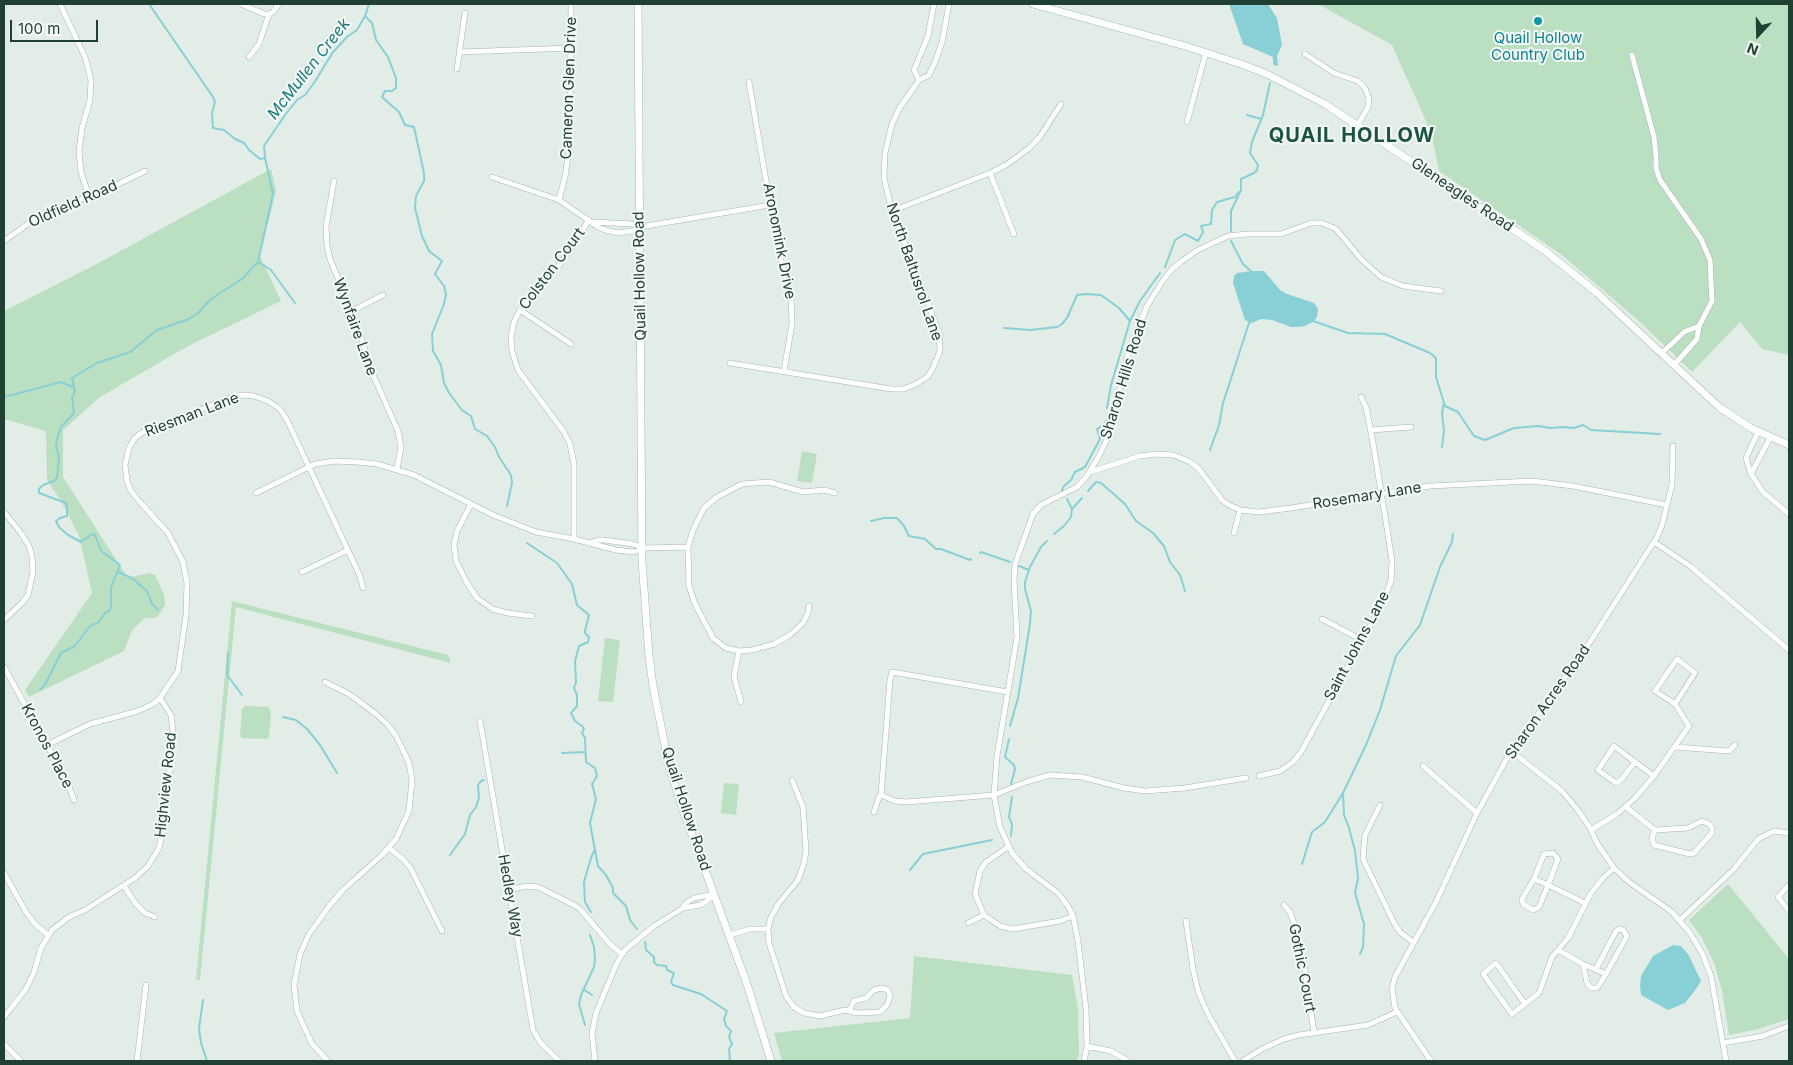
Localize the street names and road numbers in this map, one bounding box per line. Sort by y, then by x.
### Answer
street label: Cameron Glen Drive [558,16,580,160]
street label: Gleneagles Road [1407,154,1517,236]
street label: Oldfield Road [26,176,120,232]
street label: Aronomink Drive [759,181,799,301]
street label: North Baltusrol Lane [882,201,946,343]
street label: Quail Hollow Road [630,211,650,341]
street label: Colston Court [515,224,589,314]
street label: Wynfaire Lane [329,276,381,378]
street label: Sharon Hills Road [1097,317,1151,441]
street label: Riesman Lane [143,389,241,441]
street label: Rosemary Lane [1311,479,1423,513]
street label: Saint Johns Lane [1321,588,1393,704]
street label: Sharon Acres Road [1502,641,1594,763]
street label: Kronos Place [17,701,77,791]
street label: Highview Road [152,731,180,839]
street label: Quail Hollow Road [658,745,714,873]
street label: Hedley Way [494,853,526,939]
street label: Gothic Court [1285,922,1319,1014]

